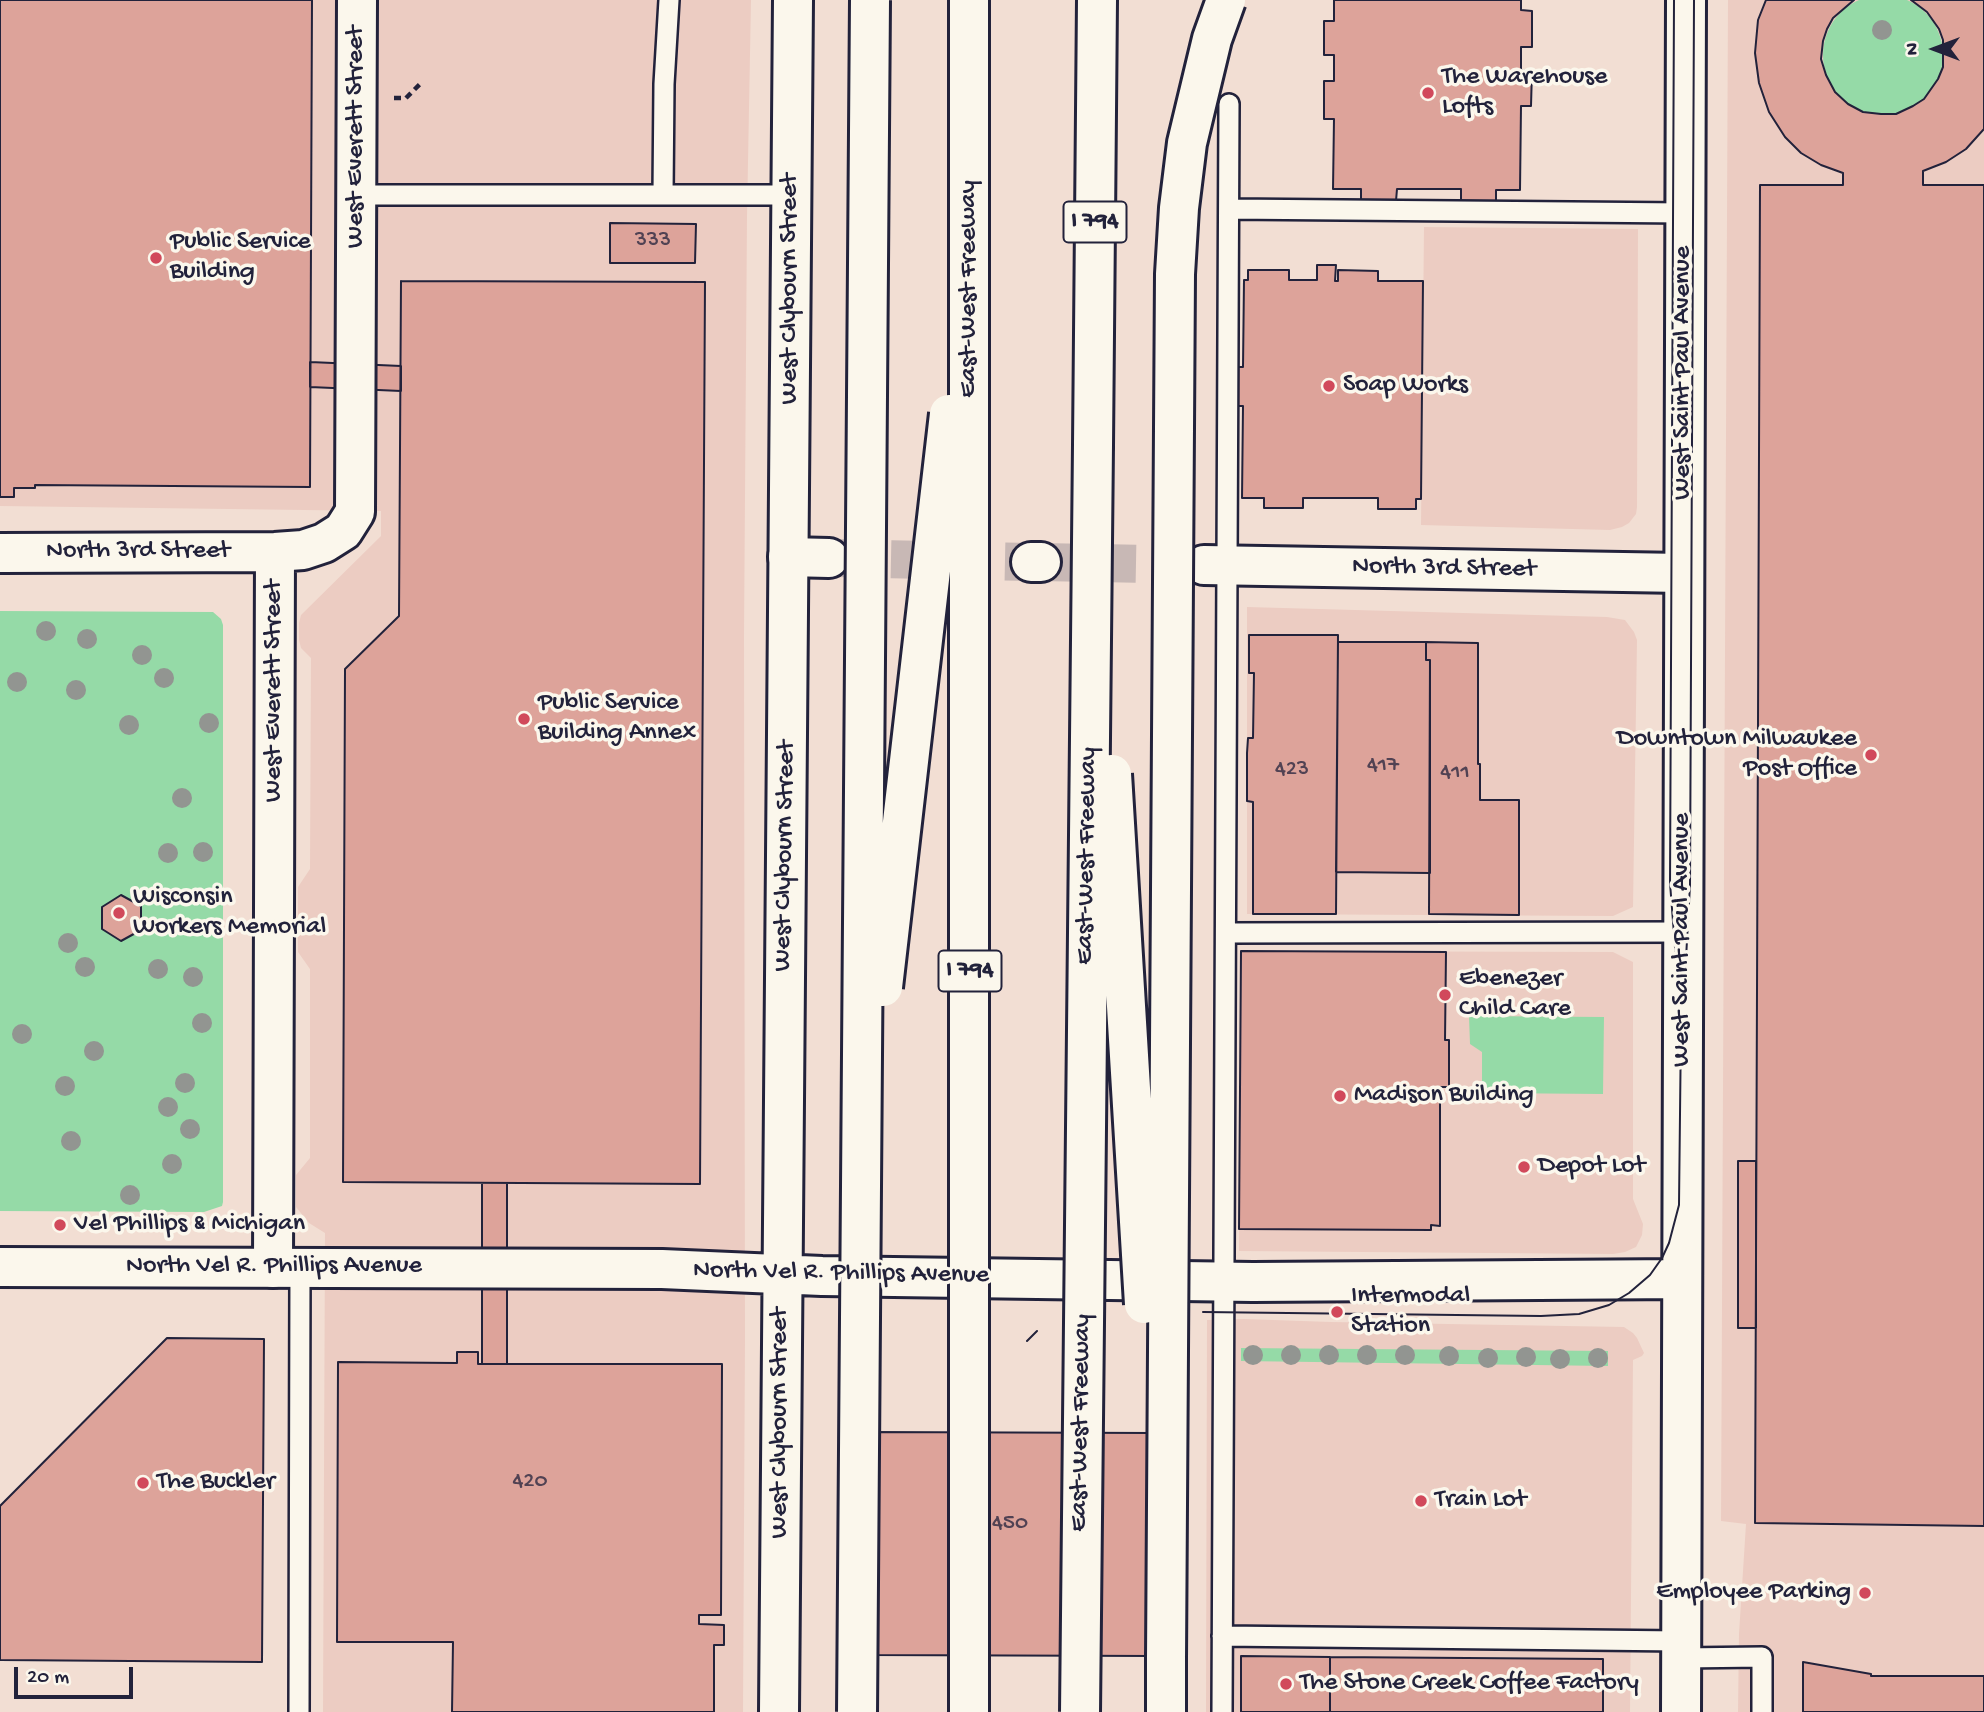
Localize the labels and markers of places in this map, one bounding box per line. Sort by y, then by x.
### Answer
place label: The Warehouse Lofts [1442,62,1607,124]
marker: The Warehouse Lofts [1420,85,1436,101]
place label: Public Service Building [170,227,311,288]
marker: Public Service Building [148,250,164,266]
place label: Soap Works [1343,370,1468,402]
marker: Soap Works [1321,378,1337,394]
place label: Public Service Building Annex [538,688,696,750]
marker: Public Service Building Annex [516,711,532,727]
place label: Downtown Milwaukee Post Office [1617,724,1857,786]
marker: Downtown Milwaukee Post Office [1863,747,1879,763]
place label: Wisconsin Workers Memorial [133,882,326,944]
marker: Wisconsin Workers Memorial [111,905,127,921]
place label: Ebenezer Child Care [1459,964,1571,1026]
marker: Ebenezer Child Care [1437,987,1453,1003]
place label: Madison Building [1354,1080,1534,1112]
marker: Madison Building [1332,1088,1348,1104]
place label: Depot Lot [1538,1151,1645,1183]
marker: Depot Lot [1516,1159,1532,1175]
place label: Vel Phillips & Michigan [74,1209,305,1241]
marker: Vel Phillips & Michigan [52,1217,68,1233]
place label: Intermodal Station [1351,1281,1470,1342]
marker: Intermodal Station [1329,1304,1345,1320]
place label: The Buckler [157,1467,275,1499]
marker: The Buckler [135,1475,151,1491]
place label: Train Lot [1435,1485,1526,1517]
marker: Train Lot [1413,1493,1429,1509]
place label: Employee Parking [1656,1577,1851,1609]
marker: Employee Parking [1857,1585,1873,1601]
place label: The Stone Creek Coffee Factory [1300,1668,1639,1700]
marker: The Stone Creek Coffee Factory [1278,1676,1294,1692]

